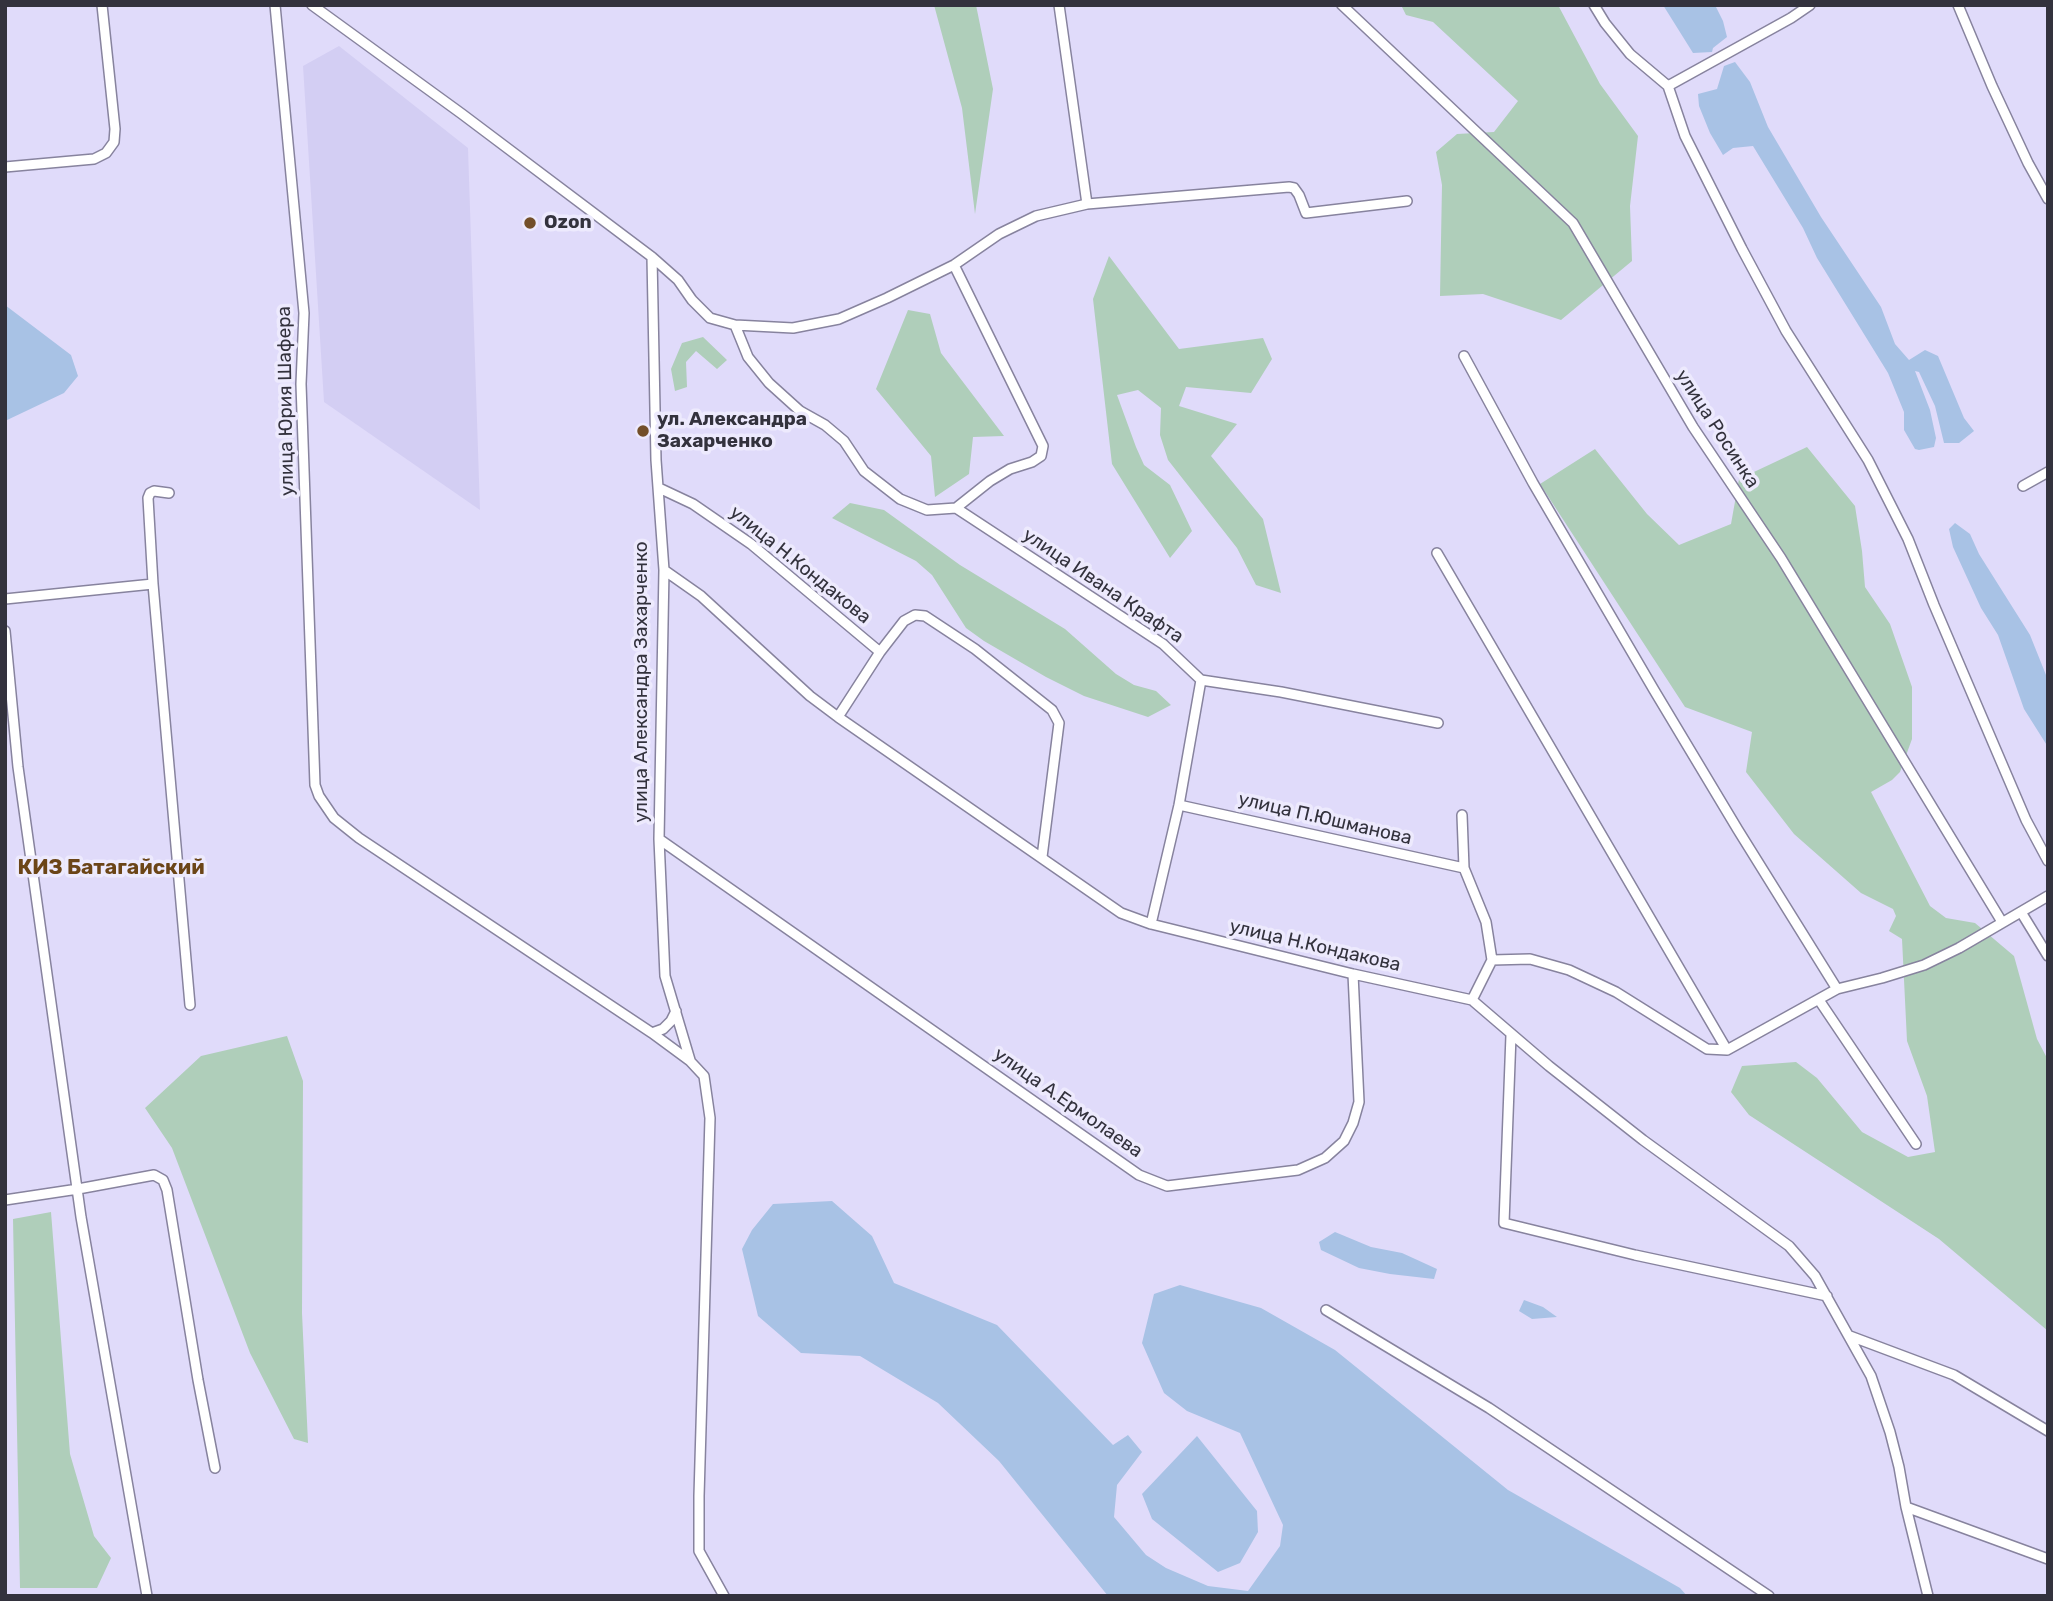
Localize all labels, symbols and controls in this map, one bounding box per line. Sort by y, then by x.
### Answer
place label: Ozon [544,212,592,234]
marker: Ozon [522,215,538,231]
street label: улица Юрия Шафера [273,306,299,496]
street label: улица Росинка [1670,365,1764,493]
place label: ул. Александра Захарченко [657,409,807,453]
marker: ул. Александра Захарченко [635,423,651,439]
street label: улица Н.Кондакова [725,501,875,629]
street label: улица Ивана Крафта [1018,524,1188,648]
street label: улица Александра Захарченко [631,541,653,823]
street label: улица П.Юшманова [1236,788,1414,850]
district label: КИЗ Батагайский [17,855,205,881]
street label: улица Н.Кондакова [1227,915,1403,977]
street label: улица А.Ермолаева [989,1043,1147,1163]

